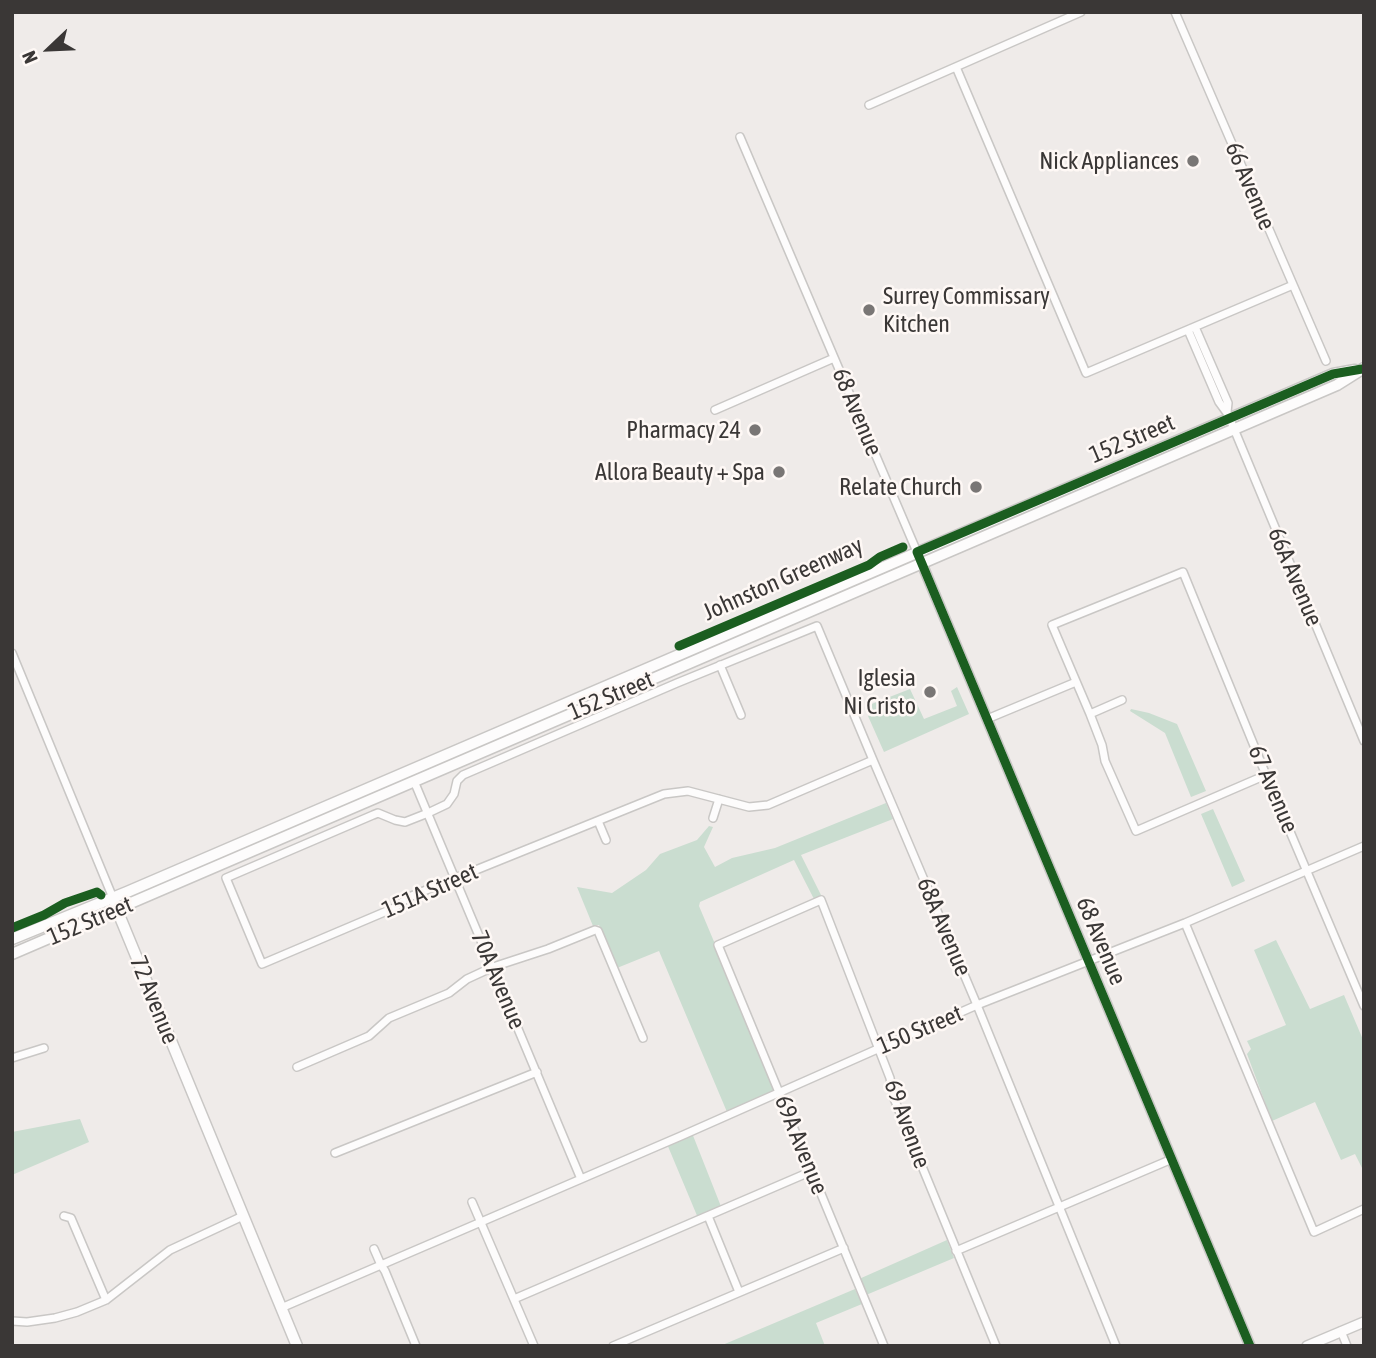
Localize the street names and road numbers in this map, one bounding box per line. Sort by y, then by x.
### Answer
street label: 66 Avenue [1219,138,1281,234]
street label: 68 Avenue [826,364,888,460]
street label: 152 Street [1085,408,1179,470]
street label: 66A Avenue [1261,523,1329,631]
street label: Johnston Greenway [699,531,867,627]
street label: 152 Street [564,665,658,727]
street label: 67 Avenue [1242,741,1304,837]
street label: 151A Street [378,857,482,925]
street label: 68A Avenue [910,873,978,981]
street label: 152 Street [43,890,137,952]
street label: 68 Avenue [1070,893,1132,989]
street label: 70A Avenue [464,926,532,1034]
street label: 72 Avenue [123,952,185,1048]
street label: 150 Street [873,999,967,1061]
street label: 69 Avenue [878,1076,936,1172]
street label: 69A Avenue [768,1091,834,1199]

